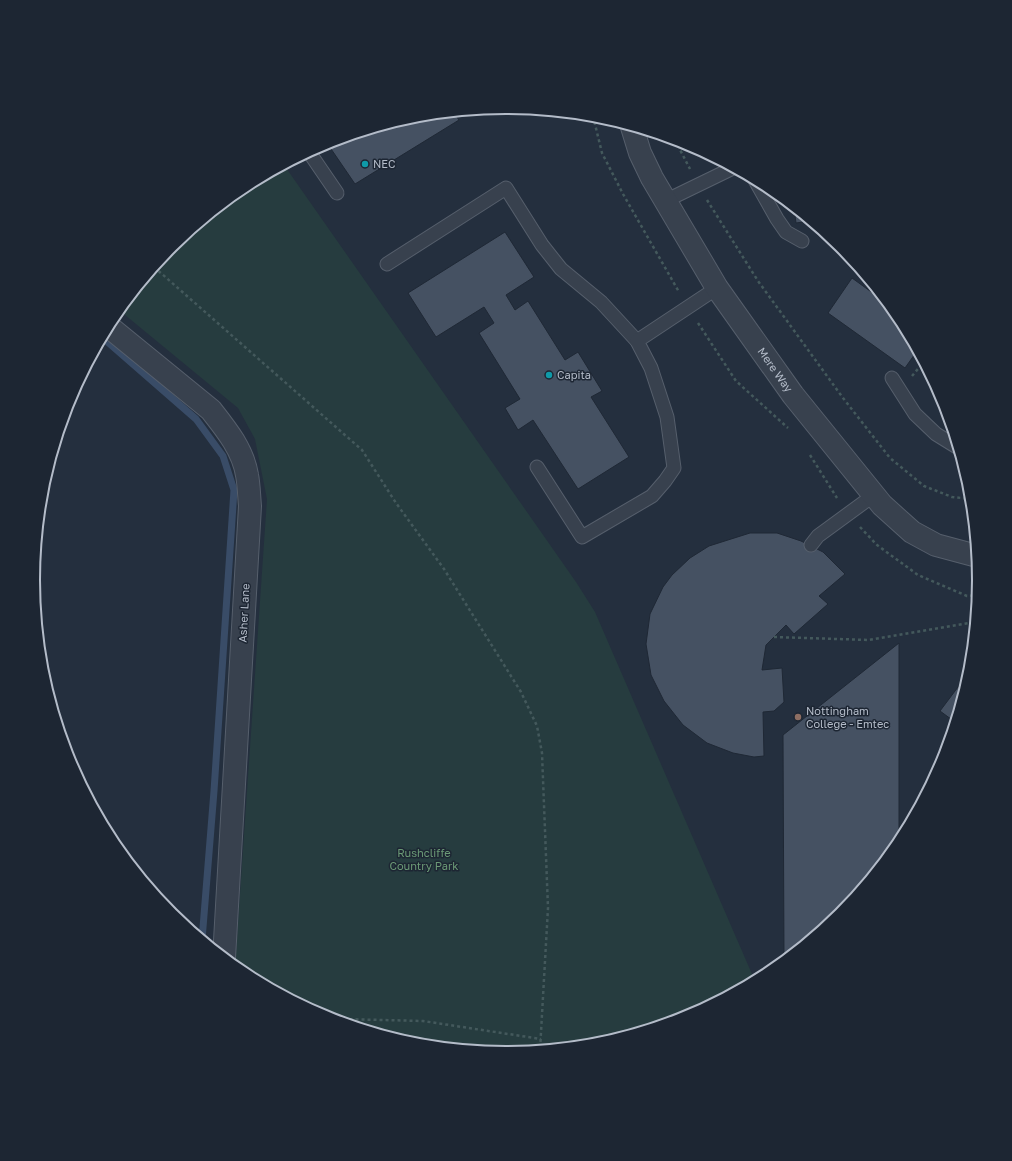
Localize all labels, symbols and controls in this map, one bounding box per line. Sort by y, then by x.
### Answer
place label: NEC [373,157,396,170]
marker: NEC [360,159,370,169]
street label: Mere Way [755,345,796,394]
place label: Capita [557,368,591,381]
marker: Capita [544,370,554,380]
street label: Asher Lane [235,583,252,643]
place label: Nottingham College - Emtec [806,704,889,730]
marker: Nottingham College - Emtec [793,712,803,722]
park label: Rushcliffe Country Park [389,846,459,872]

